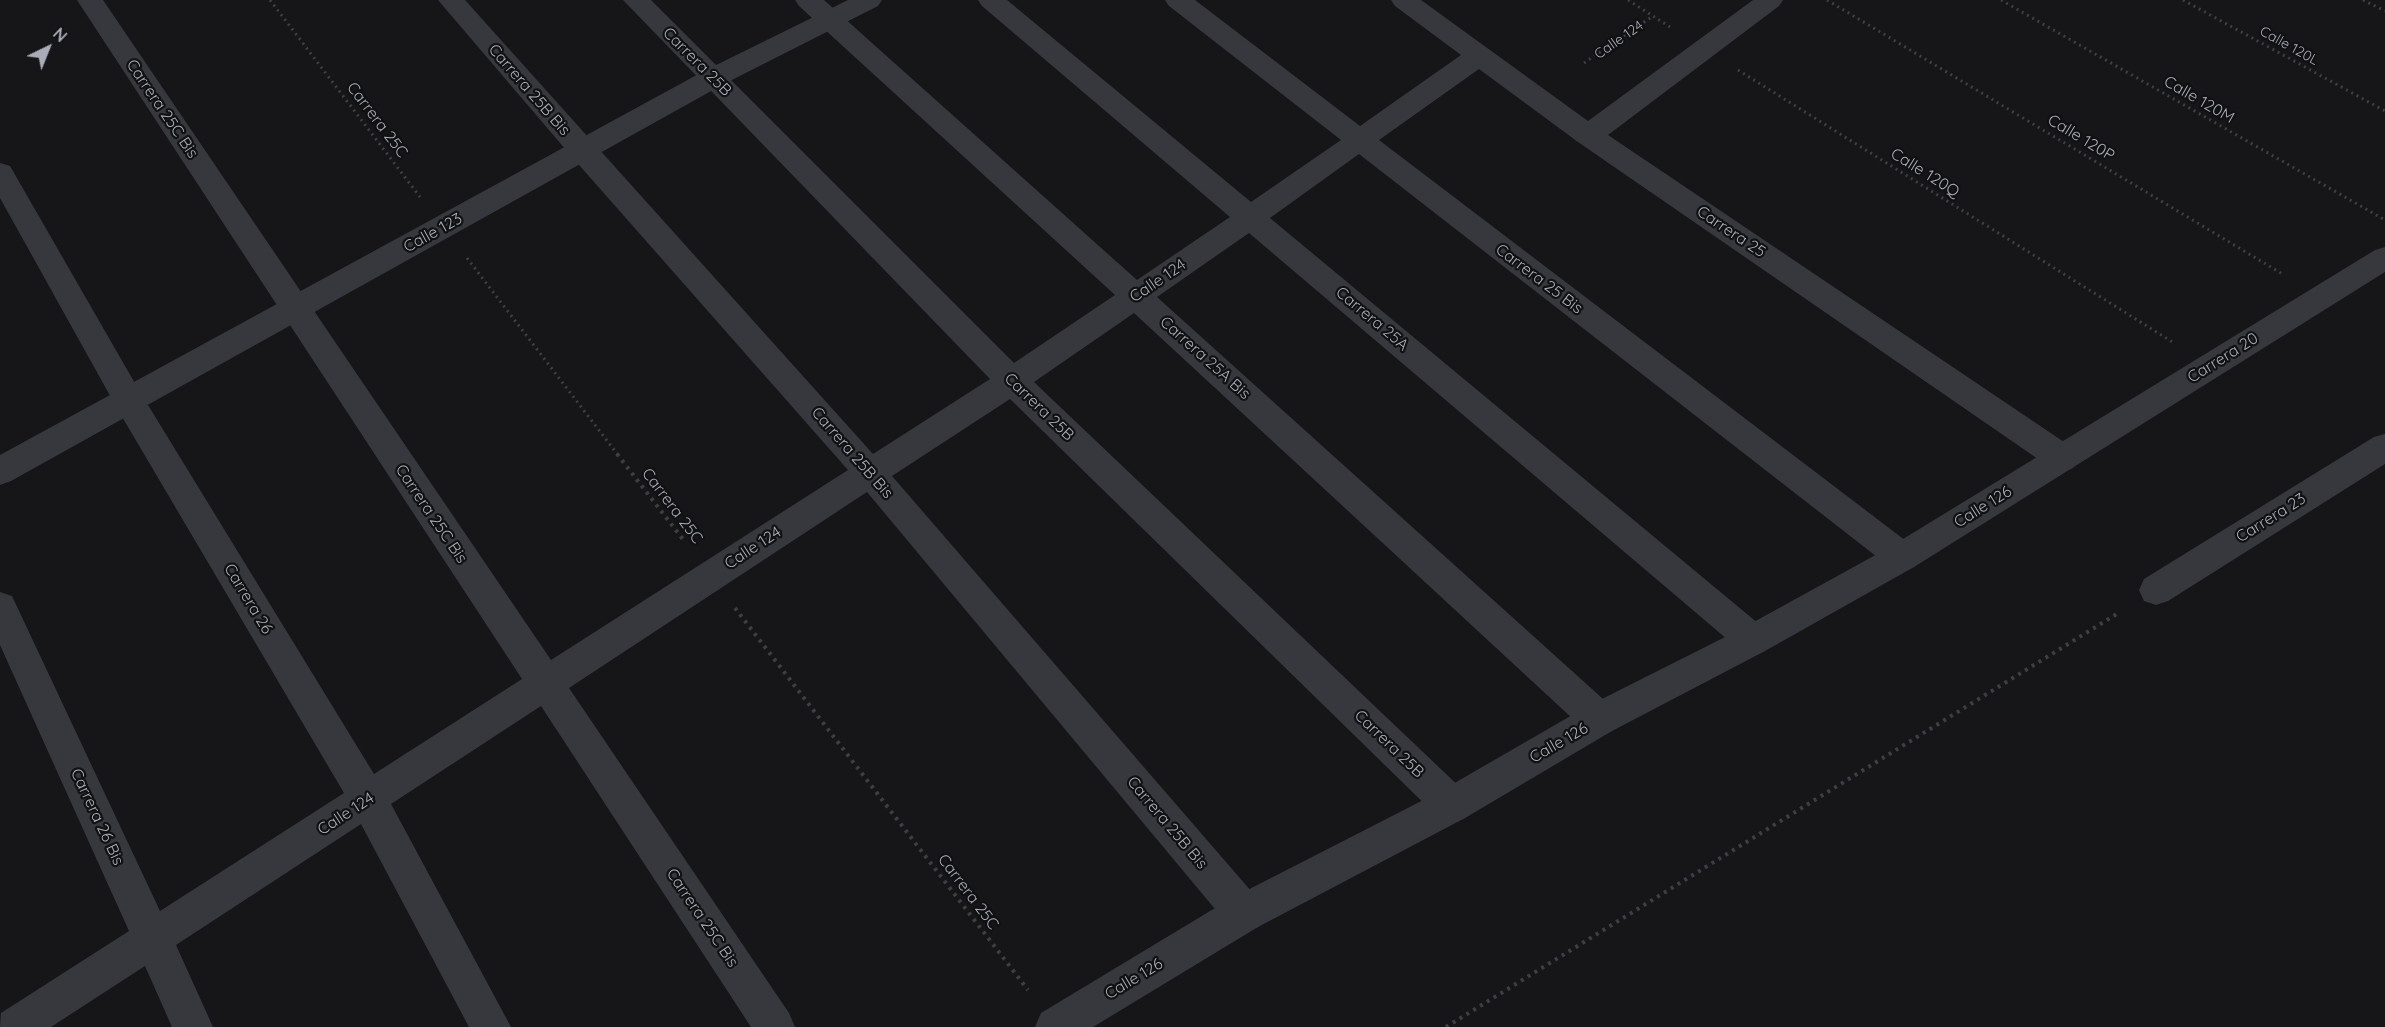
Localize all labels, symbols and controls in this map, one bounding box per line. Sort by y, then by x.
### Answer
street label: Calle 124 [1591,17,1647,63]
north arrow [18,18,78,78]
street label: Calle 120L [2257,23,2321,69]
text: N [49,24,71,46]
street label: Carrera 25B [659,24,735,100]
street label: Carrera 25B Bis [484,40,574,140]
street label: Carrera 25C Bis [122,56,202,162]
street label: Calle 120M [2160,72,2238,128]
street label: Carrera 25C [342,79,412,161]
street label: Calle 120P [2044,111,2118,165]
street label: Calle 120Q [1887,144,1963,202]
street label: Carrera 25 [1693,202,1769,262]
street label: Calle 123 [400,209,466,257]
street label: Carrera 25 Bis [1492,240,1586,318]
street label: Calle 124 [1126,255,1190,307]
street label: Carrera 25A [1332,283,1412,355]
street label: Carrera 25A Bis [1156,312,1254,404]
street label: Carrera 20 [2184,329,2262,387]
street label: Carrera 25B [1000,369,1078,445]
street label: Carrera 25B Bis [807,403,897,503]
street label: Carrera 25C Bis [391,461,471,567]
street label: Carrera 25C [637,465,707,547]
street label: Calle 126 [1951,482,2015,532]
street label: Carrera 23 [2233,489,2309,547]
street label: Calle 124 [721,523,785,573]
street label: Carrera 26 [220,560,276,638]
street label: Carrera 25B [1350,706,1428,782]
street label: Calle 126 [1526,719,1592,767]
street label: Carrera 26 Bis [66,766,128,868]
street label: Carrera 25B Bis [1123,773,1211,873]
street label: Calle 124 [314,789,378,839]
street label: Carrera 25C [933,851,1003,933]
street label: Carrera 25C Bis [662,865,742,971]
street label: Calle 126 [1102,954,1166,1004]

